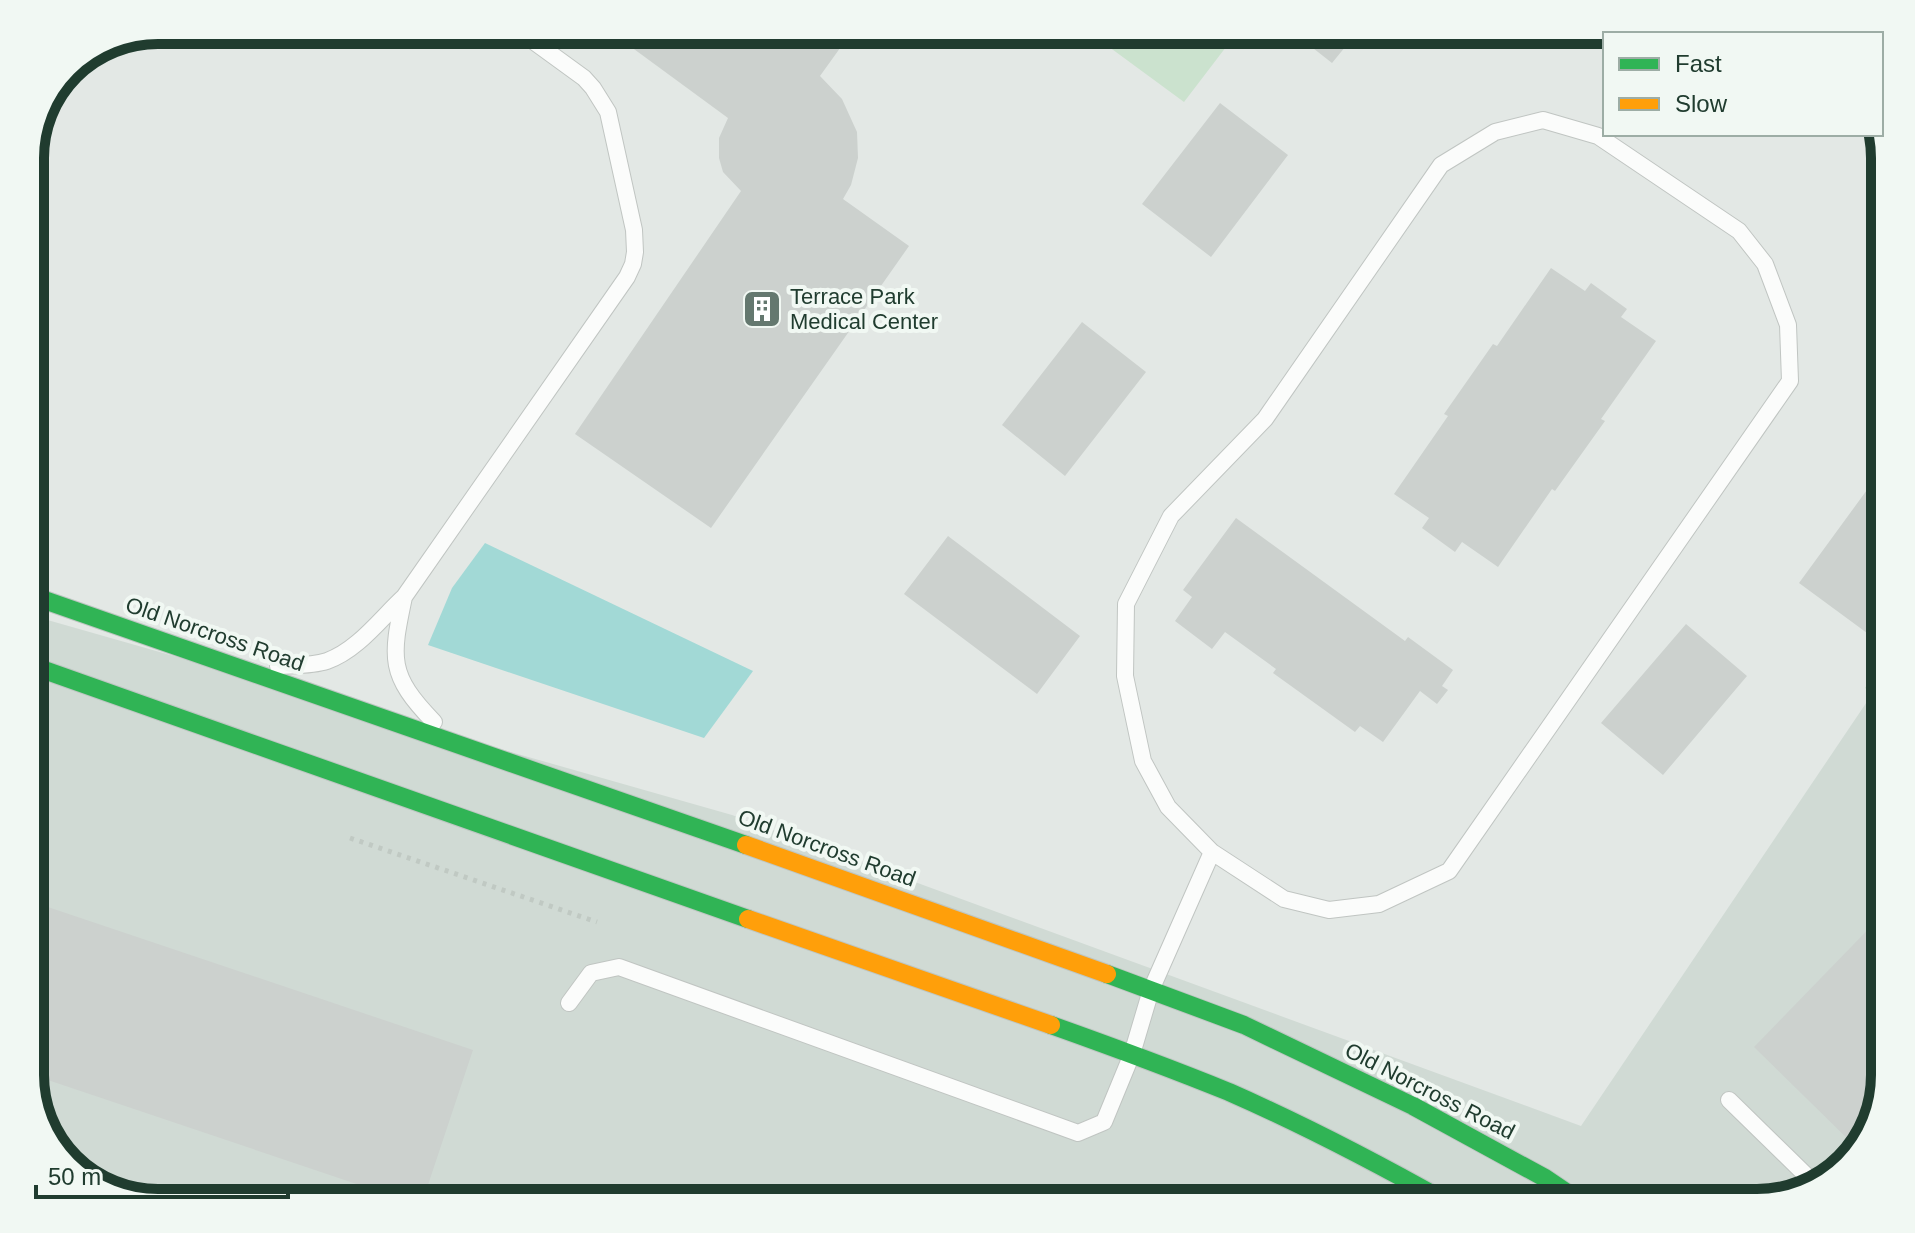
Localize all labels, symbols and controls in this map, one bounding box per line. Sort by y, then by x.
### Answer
legend [1603,32,1883,136]
text: Fast [1675,50,1722,77]
text: Slow [1675,90,1728,117]
place label: Terrace Park Medical Center [790,284,938,334]
building icon: Terrace Park Medical Center [741,288,783,330]
street label: Old Norcross Road [122,592,308,676]
street label: Old Norcross Road [735,804,919,892]
street label: Old Norcross Road [1341,1037,1519,1145]
scale bar [36,1149,288,1199]
text: 50 m [48,1163,101,1190]

